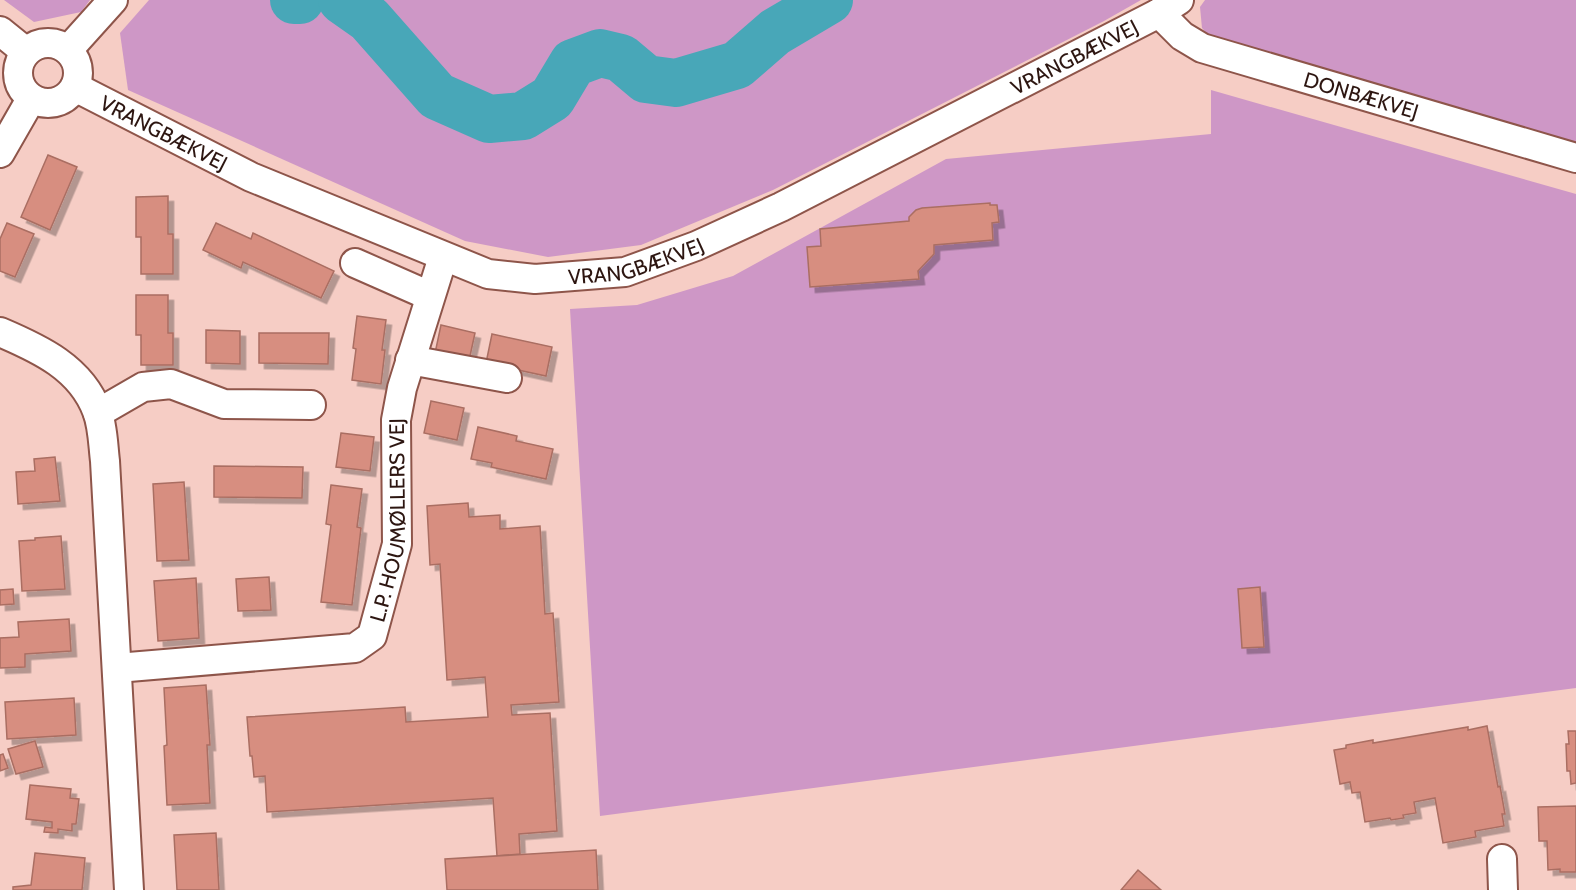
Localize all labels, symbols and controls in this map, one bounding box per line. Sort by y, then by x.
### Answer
street label: VRANGBÆKVEJ [1006,14,1142,100]
street label: DONBÆKVEJ [1301,66,1422,124]
street label: VRANGBÆKVEJ [96,90,232,175]
street label: VRANGBÆKVEJ [567,232,707,289]
street label: L.P. HOUMØLLERS VEJ [364,418,409,624]

